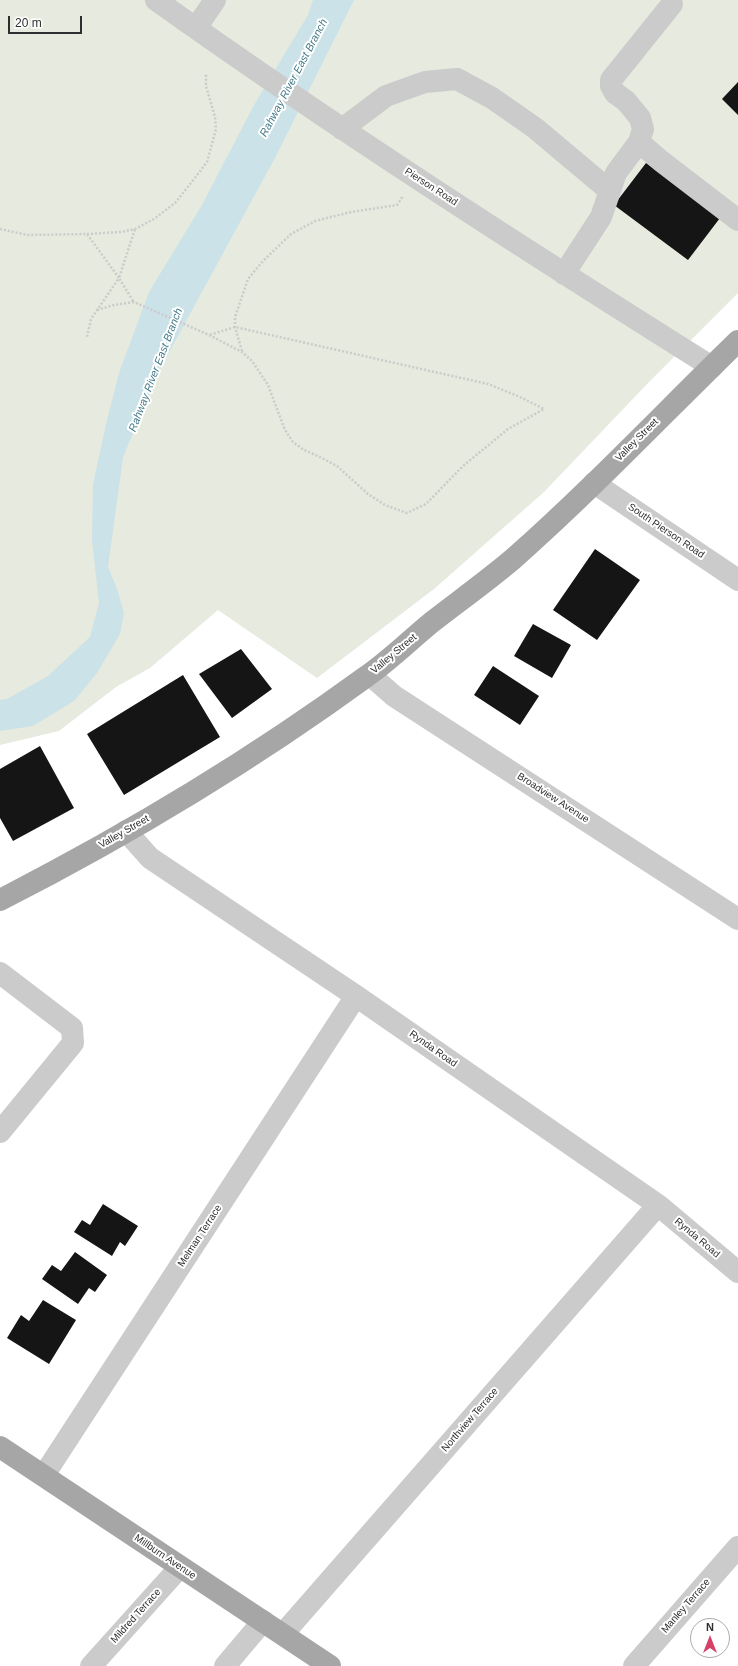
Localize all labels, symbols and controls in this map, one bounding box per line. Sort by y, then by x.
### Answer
scale bar [10,8,84,34]
text: 20 m [15,16,42,30]
water label: Rahway River East Branch [257,17,331,139]
street label: Pierson Road [402,165,460,209]
water label: Rahway River East Branch [126,306,186,434]
street label: Valley Street [613,416,661,464]
street label: South Pierson Road [626,501,706,561]
street label: Valley Street [369,631,419,677]
street label: Broadview Avenue [515,770,591,826]
street label: Valley Street [97,813,151,851]
street label: Rynda Road [407,1028,459,1070]
street label: Melman Terrace [175,1203,225,1269]
street label: Rynda Road [672,1216,722,1260]
street label: Northview Terrace [439,1386,501,1454]
street label: Millburn Avenue [132,1532,198,1582]
street label: Manley Terrace [659,1576,713,1636]
street label: Mildred Terrace [108,1586,164,1646]
north arrow [690,1618,730,1658]
text: N [706,1621,714,1633]

